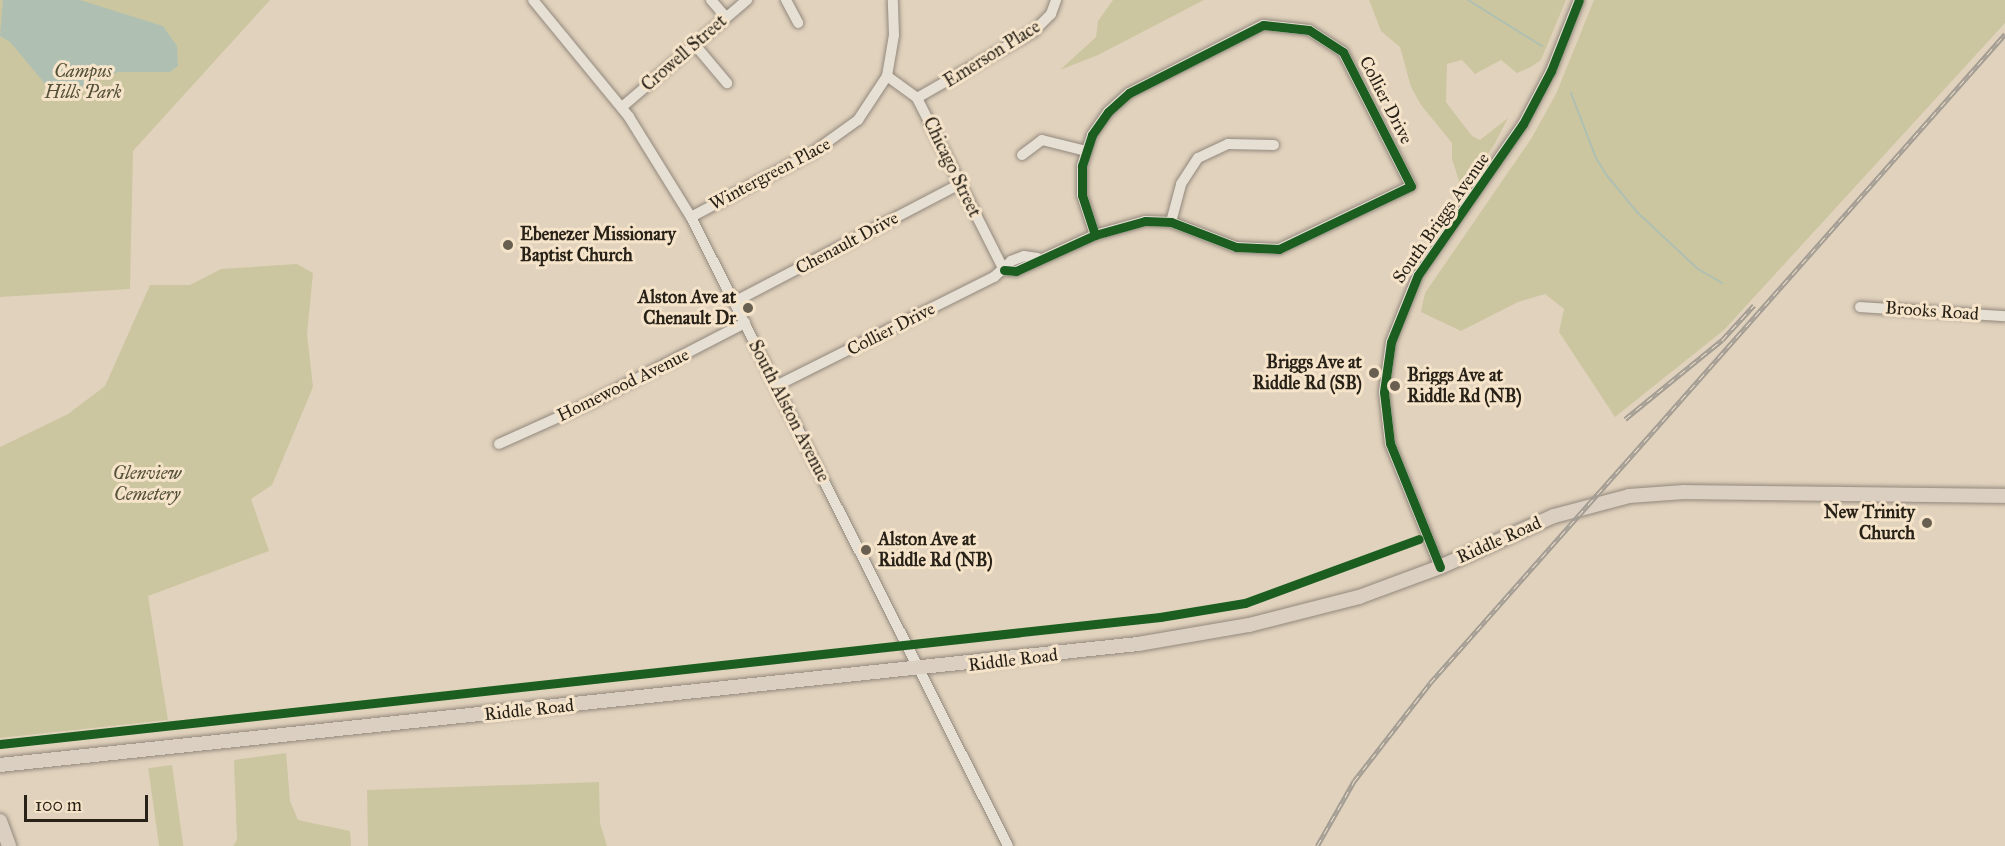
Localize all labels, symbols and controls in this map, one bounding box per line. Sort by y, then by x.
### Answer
street label: Crowell Street [637,10,731,96]
street label: Emerson Place [940,16,1044,92]
street label: Collier Drive [1355,52,1417,148]
park label: Campus Hills Park [44,61,122,104]
street label: Chicago Street [919,113,985,221]
street label: Wintergreen Place [706,133,834,215]
street label: South Briggs Avenue [1388,149,1494,287]
street label: Chenault Drive [792,207,902,279]
place label: Ebenezer Missionary Baptist Church [520,224,676,266]
marker: Ebenezer Missionary Baptist Church [501,238,515,252]
place label: Alston Ave at Chenault Dr [638,287,736,330]
street label: Brooks Road [1884,297,1980,325]
street label: Collier Drive [843,298,939,360]
marker: Alston Ave at Chenault Dr [741,301,755,315]
street label: South Alston Avenue [744,337,834,485]
street label: Homewood Avenue [554,344,692,426]
place label: Briggs Ave at Riddle Rd (SB) [1252,352,1362,394]
place label: Briggs Ave at Riddle Rd (NB) [1407,365,1522,407]
marker: Briggs Ave at Riddle Rd (SB) [1367,366,1381,380]
marker: Briggs Ave at Riddle Rd (NB) [1388,379,1402,393]
park label: Glenview Cemetery [113,463,181,506]
place label: New Trinity Church [1824,502,1915,544]
street label: Riddle Road [1453,512,1545,568]
marker: New Trinity Church [1920,516,1934,530]
place label: Alston Ave at Riddle Rd (NB) [878,529,993,572]
marker: Alston Ave at Riddle Rd (NB) [859,543,873,557]
street label: Riddle Road [967,644,1059,676]
street label: Riddle Road [483,695,575,725]
scale bar [27,783,152,821]
text: 100 m [35,794,82,816]

